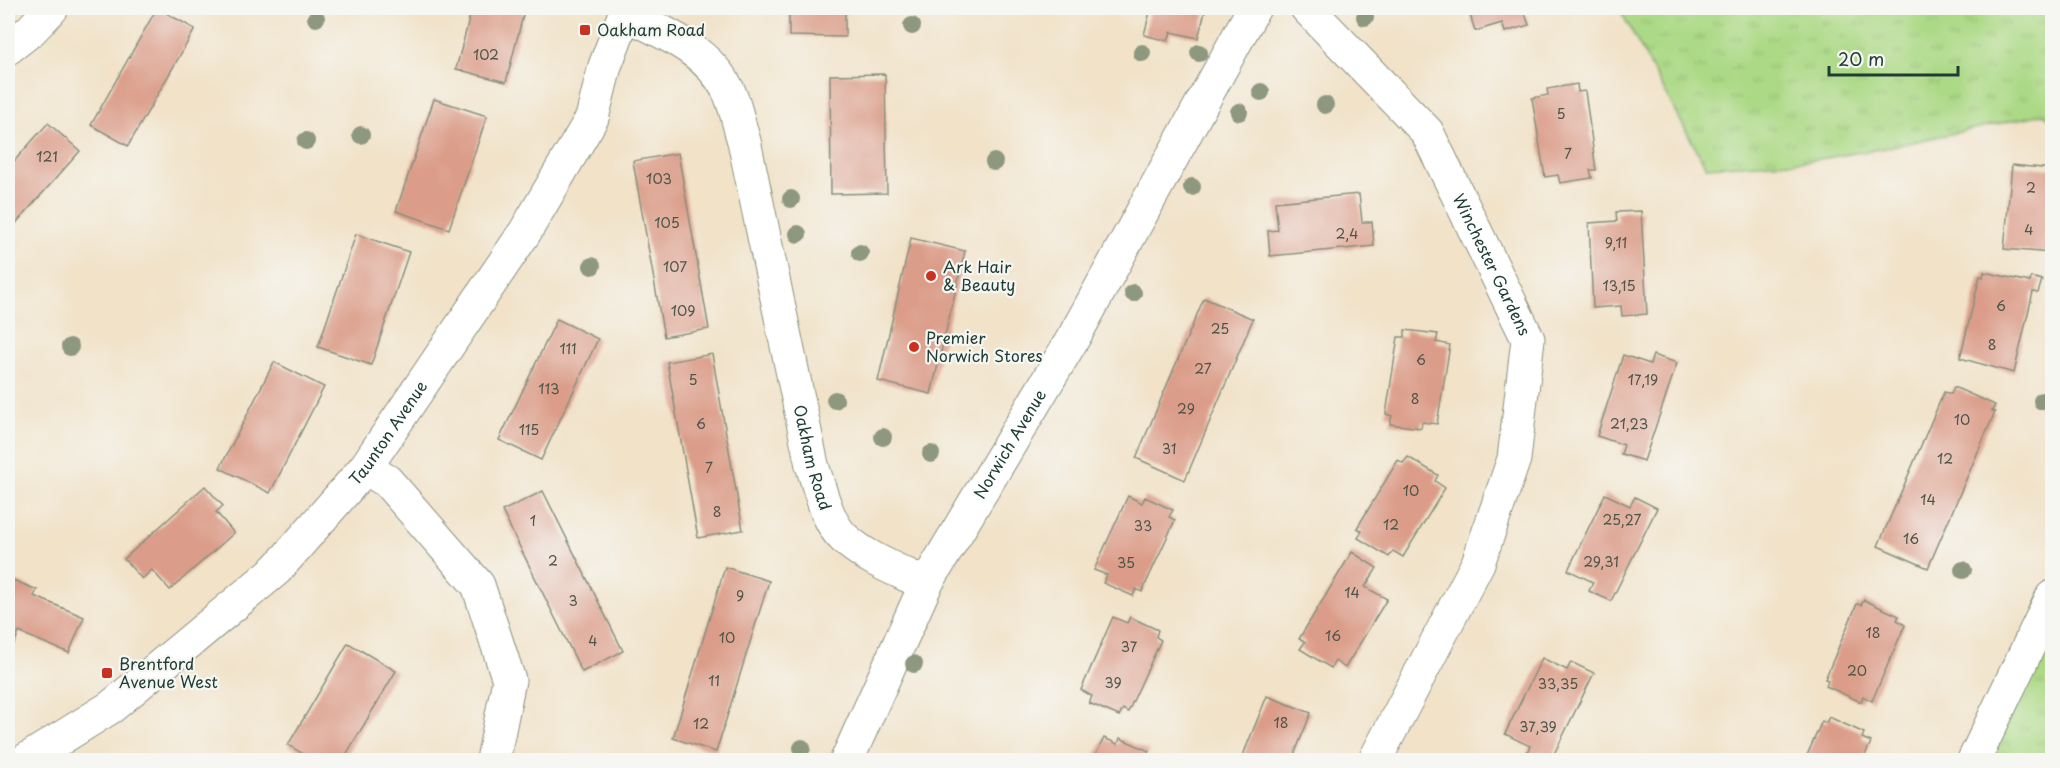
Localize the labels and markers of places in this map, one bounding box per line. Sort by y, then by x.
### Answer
place label: Oakham Road [597,17,705,41]
marker: Oakham Road [578,23,592,37]
place label: Ark Hair & Beauty [943,254,1015,296]
marker: Ark Hair & Beauty [924,269,938,283]
place label: Premier Norwich Stores [926,325,1043,367]
marker: Premier Norwich Stores [907,340,921,354]
place label: Brentford Avenue West [119,651,218,693]
marker: Brentford Avenue West [100,666,114,680]

